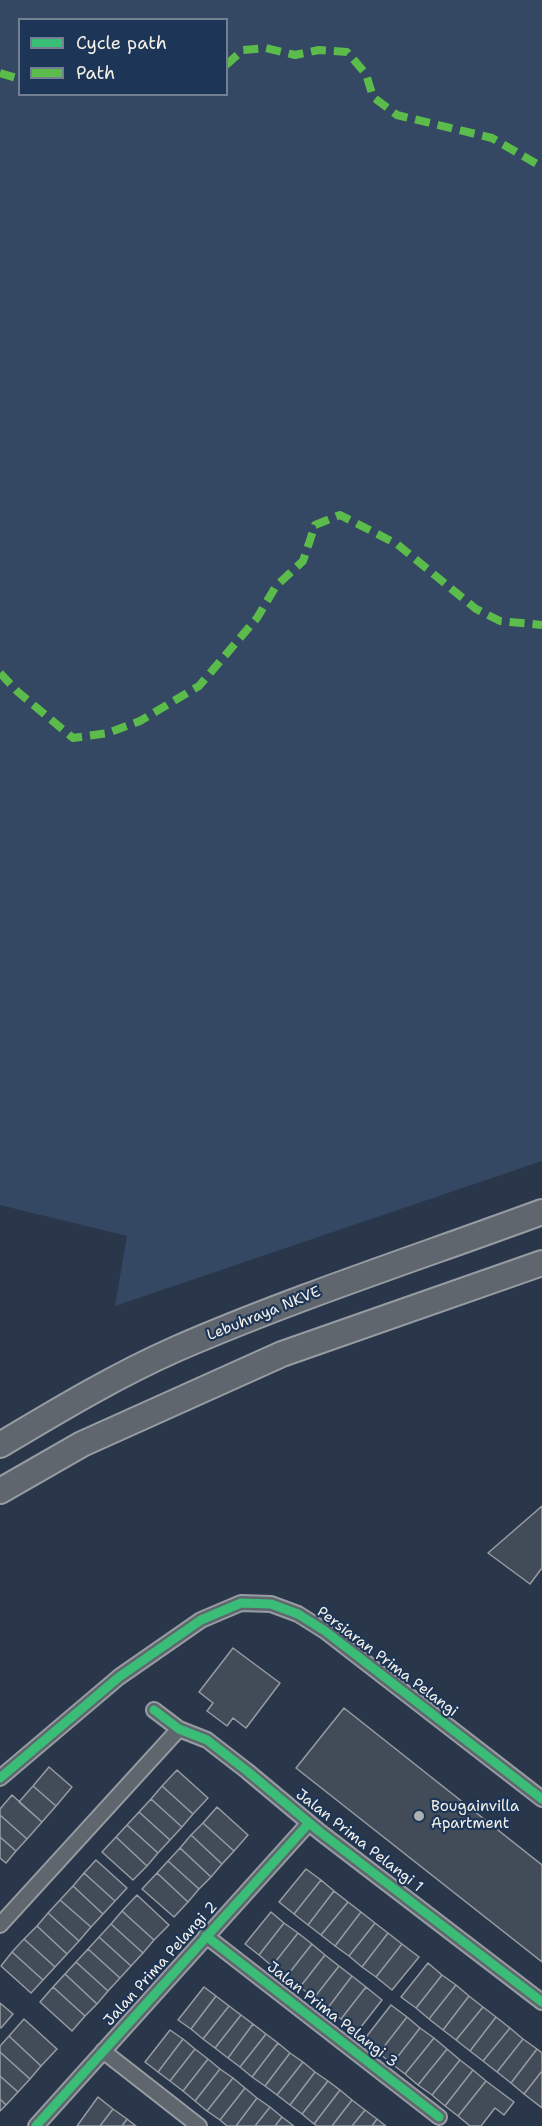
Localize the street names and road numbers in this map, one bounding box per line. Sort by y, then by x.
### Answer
street label: Lebuhraya NKVE [205,1283,323,1345]
street label: Persiaran Prima Pelangi [313,1603,461,1721]
street label: Jalan Prima Pelangi 1 [292,1786,426,1896]
street label: Jalan Prima Pelangi 2 [101,1898,221,2030]
street label: Jalan Prima Pelangi 3 [263,1958,401,2072]

